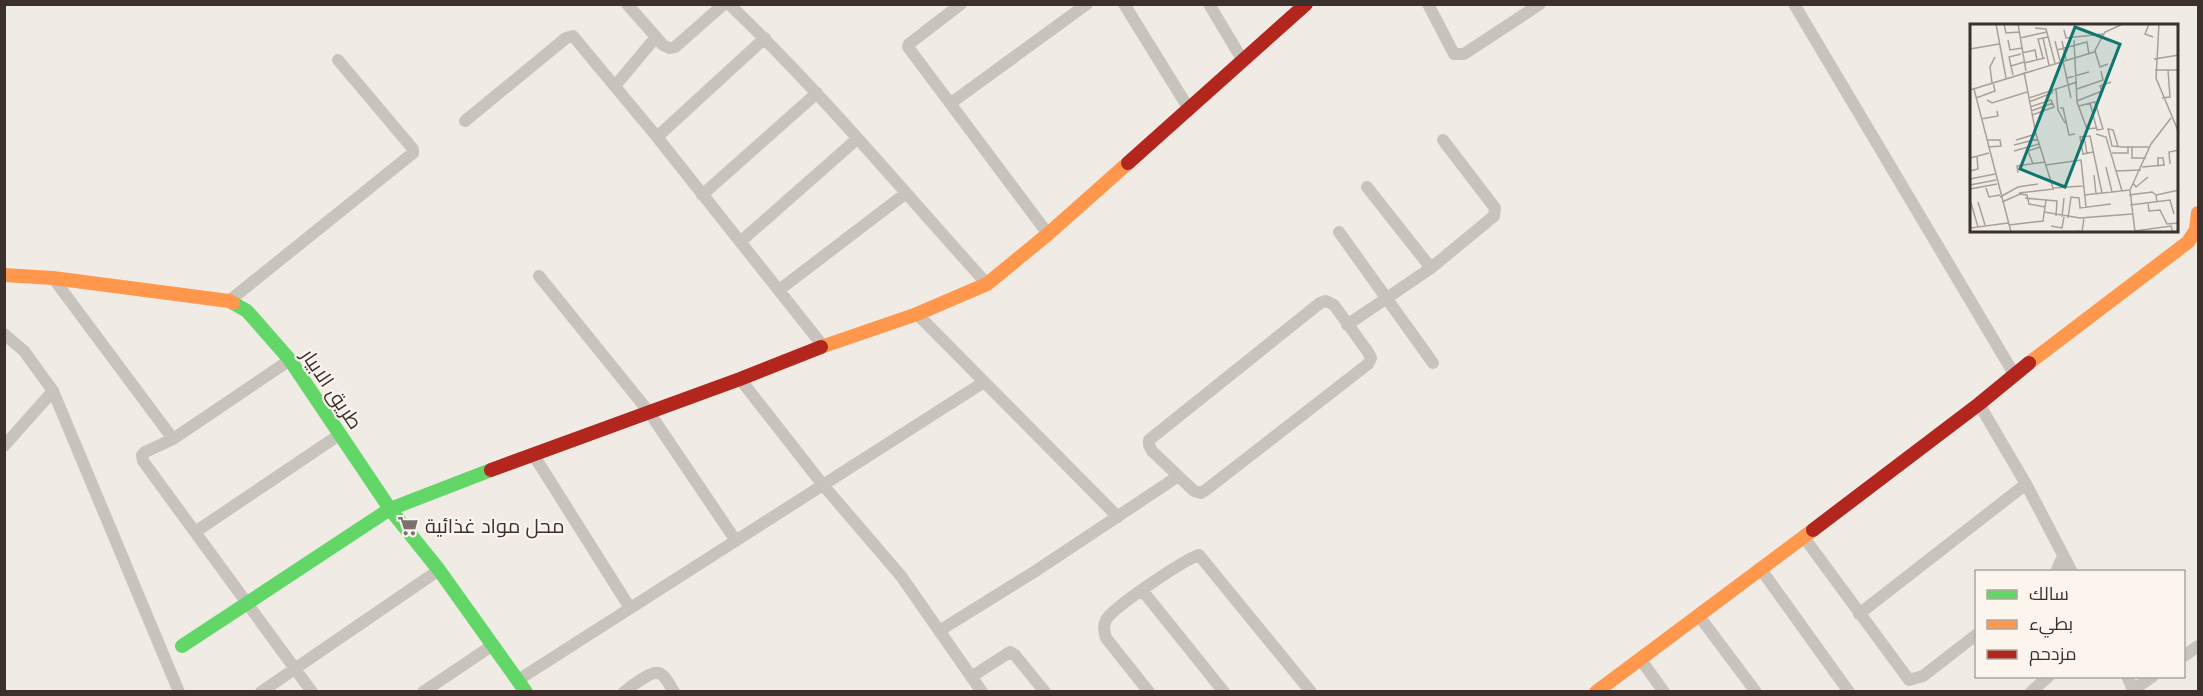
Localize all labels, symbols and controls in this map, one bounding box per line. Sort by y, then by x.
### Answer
inset map [1970,24,2179,232]
street label: طريق الابيار [295,343,368,434]
supermarket icon: محل مواد غذائية [396,514,420,538]
place label: محل مواد غذائية [425,514,565,539]
legend [1975,570,2185,678]
text: سالك [2029,583,2069,605]
text: بطيء [2029,613,2073,638]
text: مزدحم [2029,643,2077,666]

